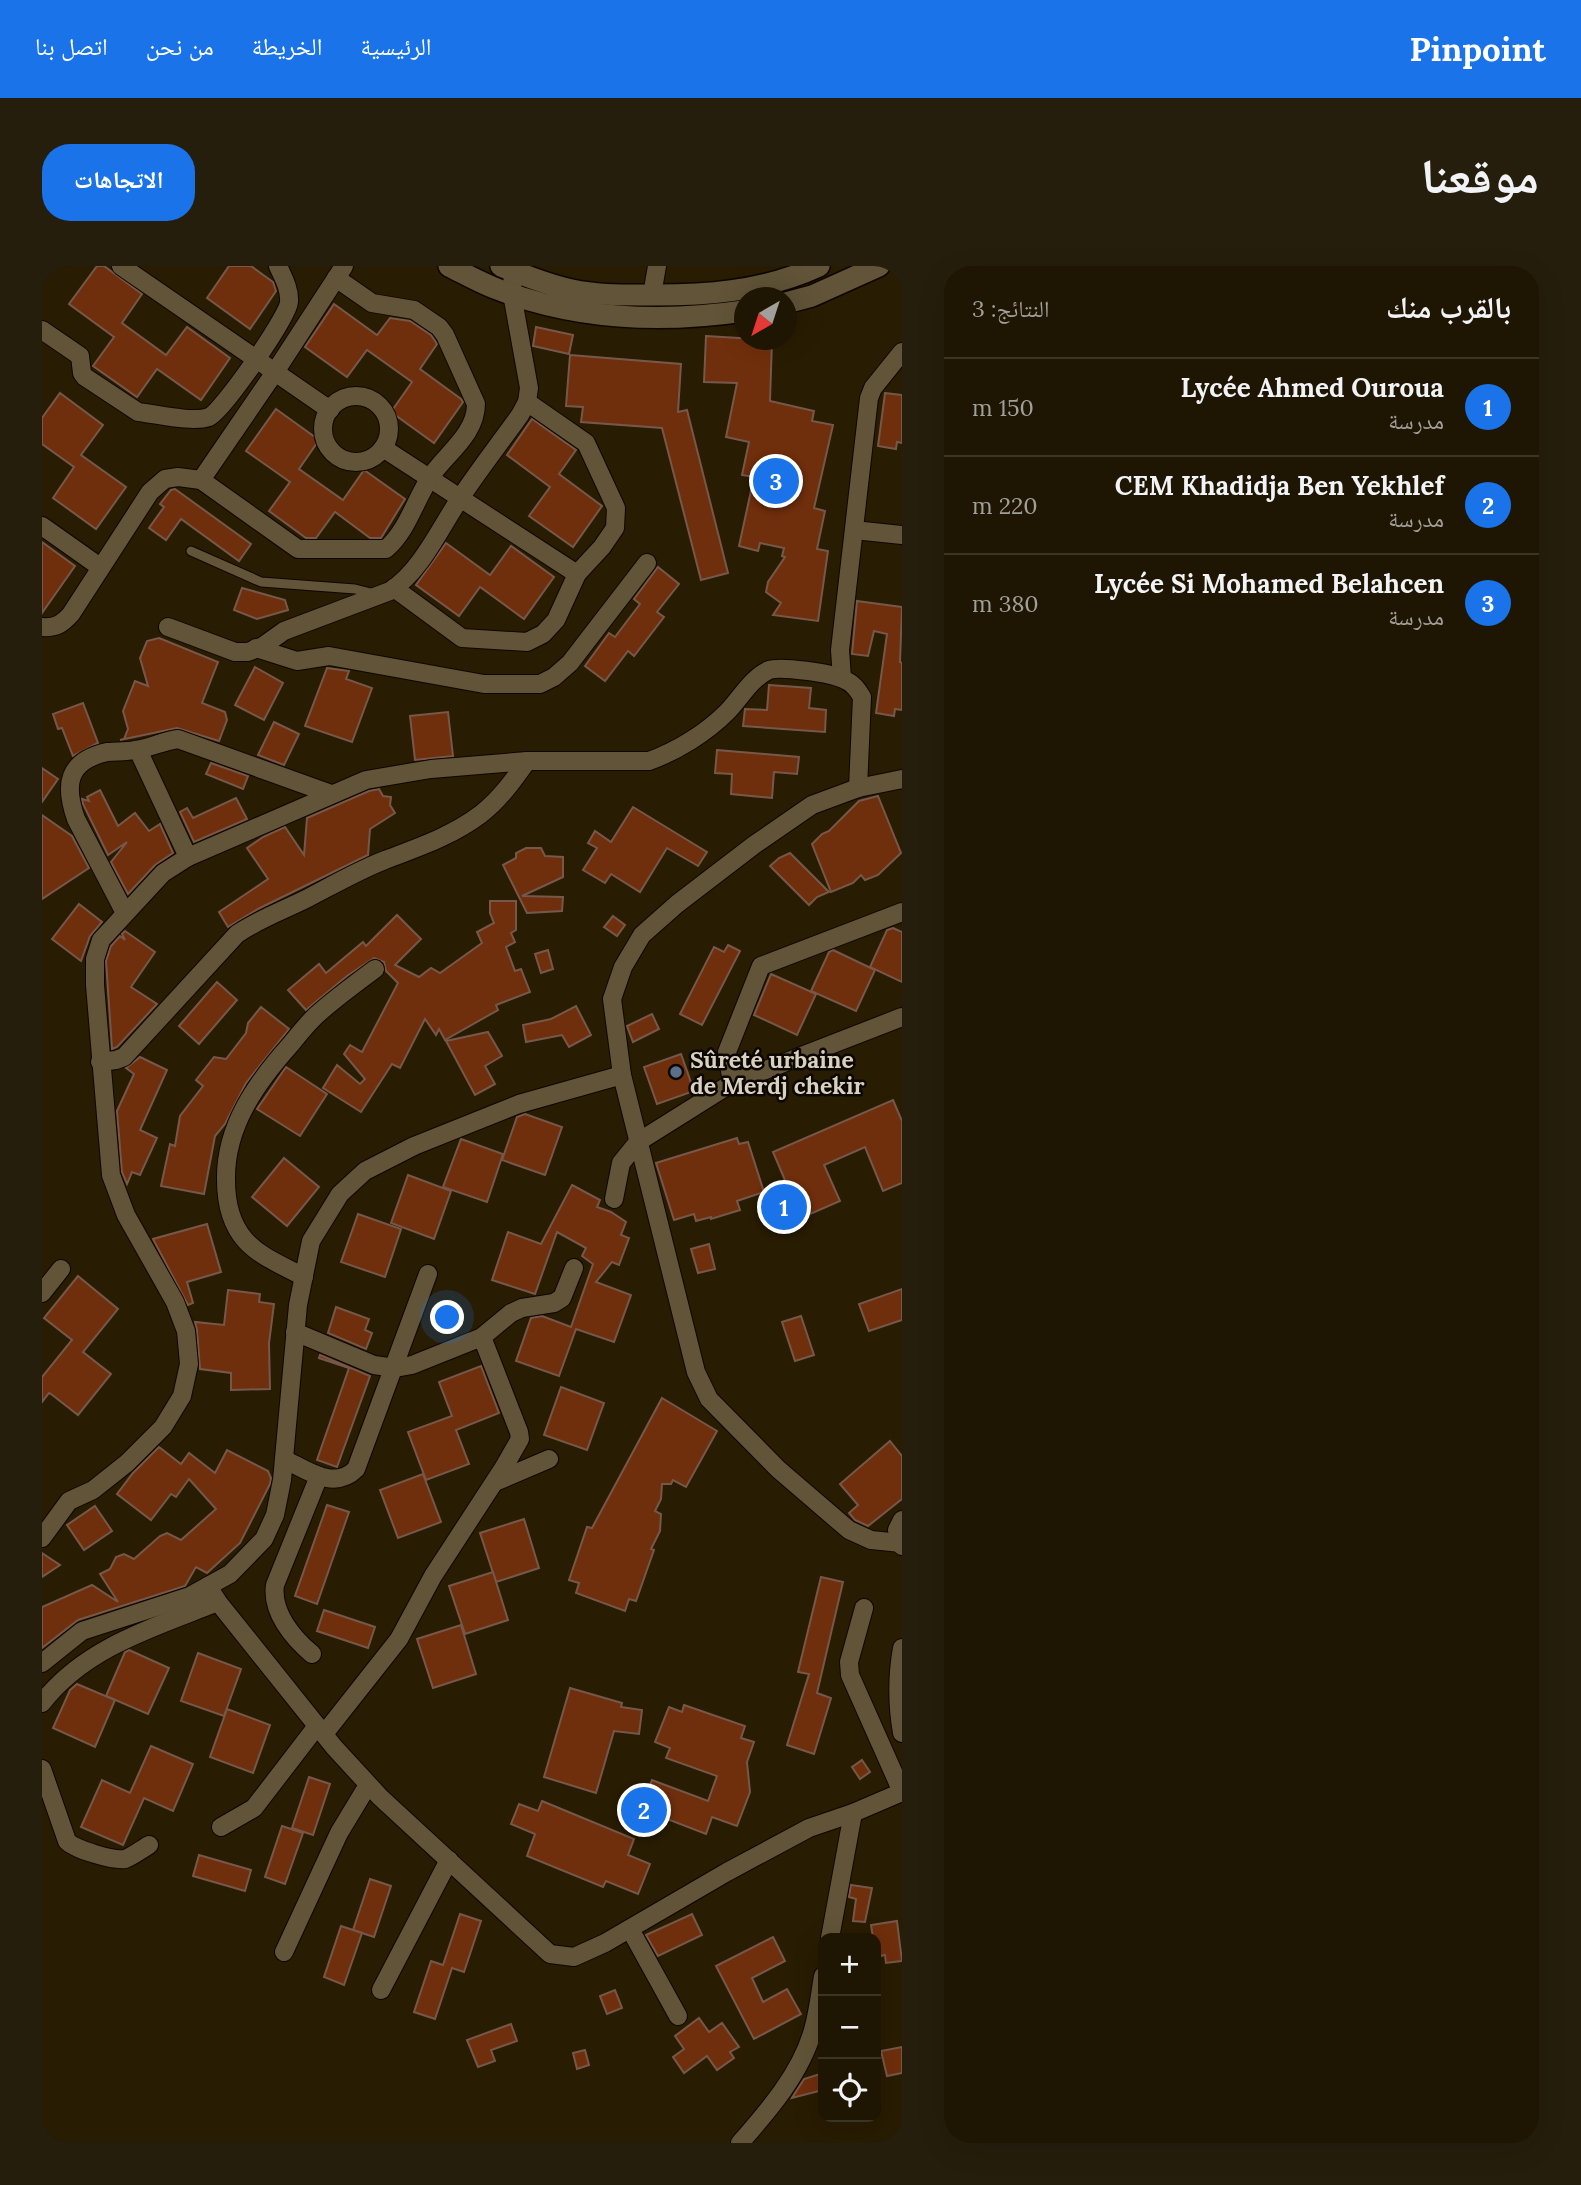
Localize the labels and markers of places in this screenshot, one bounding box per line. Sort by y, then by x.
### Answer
pin: 3 [753,455,799,507]
place label: Sûreté urbaine de Merdj chekir [690,1045,865,1100]
marker: Sûreté urbaine de Merdj chekir [668,1064,684,1080]
pin: 1 [761,1181,807,1233]
pin: 2 [621,1784,667,1836]

